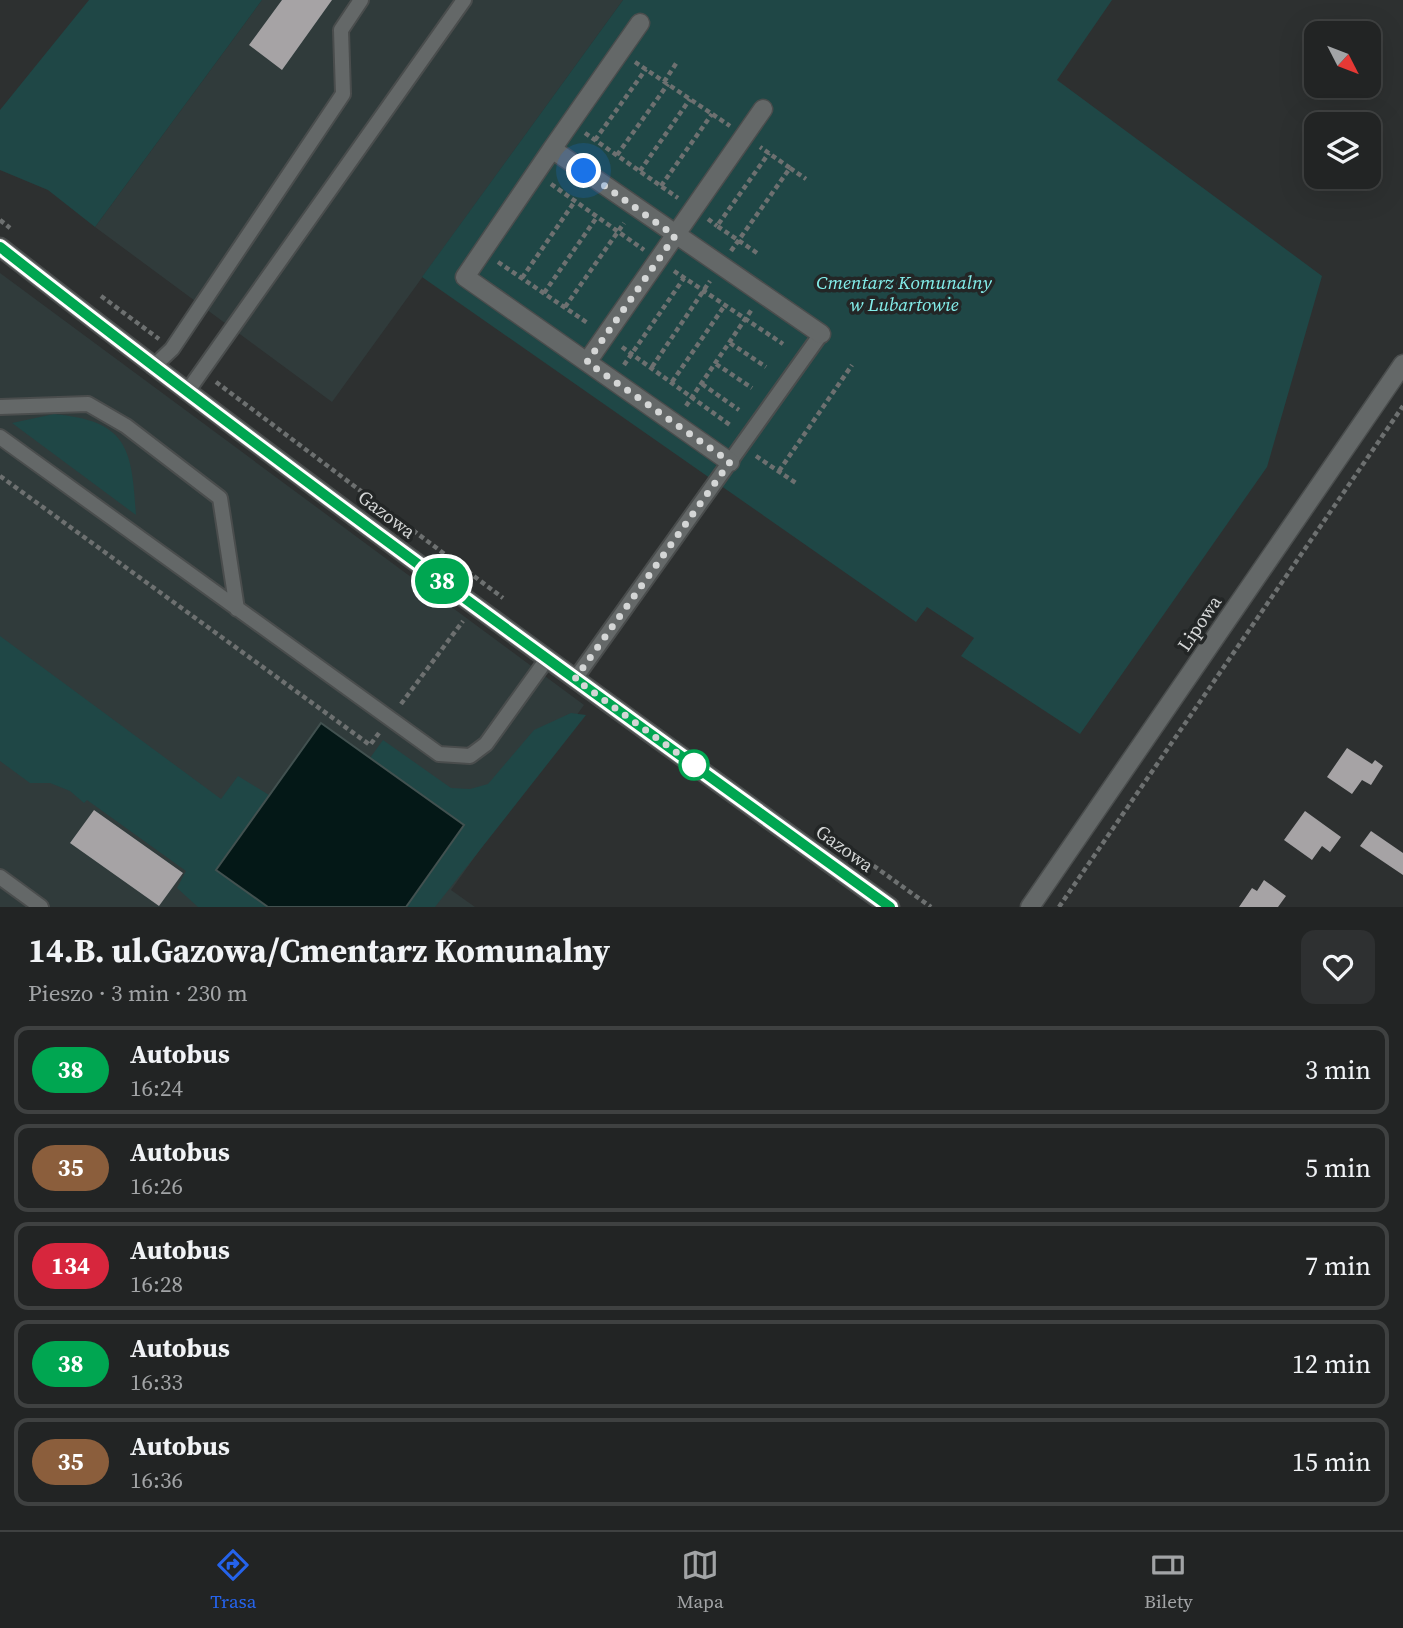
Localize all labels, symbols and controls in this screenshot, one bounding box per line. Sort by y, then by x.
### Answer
north arrow [1304,21,1381,98]
map controls [1304,21,1381,189]
button: layers [1304,112,1381,189]
your location [566,153,601,188]
park label: Cmentarz Komunalny w Lubartowie [816,269,993,317]
street label: Gazowa [353,484,421,544]
line badge: 38 [410,558,474,604]
text: 38 [429,564,455,597]
street label: Lipowa [1171,590,1227,656]
unlabelled marker [679,750,709,780]
street label: Gazowa [811,818,879,878]
text: 14.B. ul.Gazowa/Cmentarz Komunalny [28,928,610,973]
button: heart [1301,930,1375,1004]
text: Pieszo · 3 min · 230 m [28,977,248,1009]
text: Autobus [130,1036,230,1072]
text: 3 min [1305,1052,1371,1088]
text: 38 [57,1053,84,1086]
text: 16:24 [130,1072,183,1104]
text: Autobus [130,1134,230,1170]
text: 5 min [1305,1150,1371,1186]
text: 35 [57,1151,84,1184]
text: 16:26 [130,1170,183,1202]
text: Autobus [130,1232,230,1268]
text: 7 min [1305,1248,1371,1284]
text: 134 [51,1249,90,1282]
text: 16:28 [130,1268,183,1300]
text: Autobus [130,1330,230,1366]
text: 12 min [1292,1346,1371,1382]
text: 38 [57,1347,84,1380]
text: 16:33 [130,1366,183,1398]
text: Autobus [130,1428,230,1464]
text: 15 min [1292,1444,1371,1480]
text: 35 [57,1445,84,1478]
text: 16:36 [130,1464,183,1496]
tab: Trasa [210,1546,256,1614]
tab: Mapa [677,1546,724,1614]
tab: Bilety [1144,1546,1193,1614]

